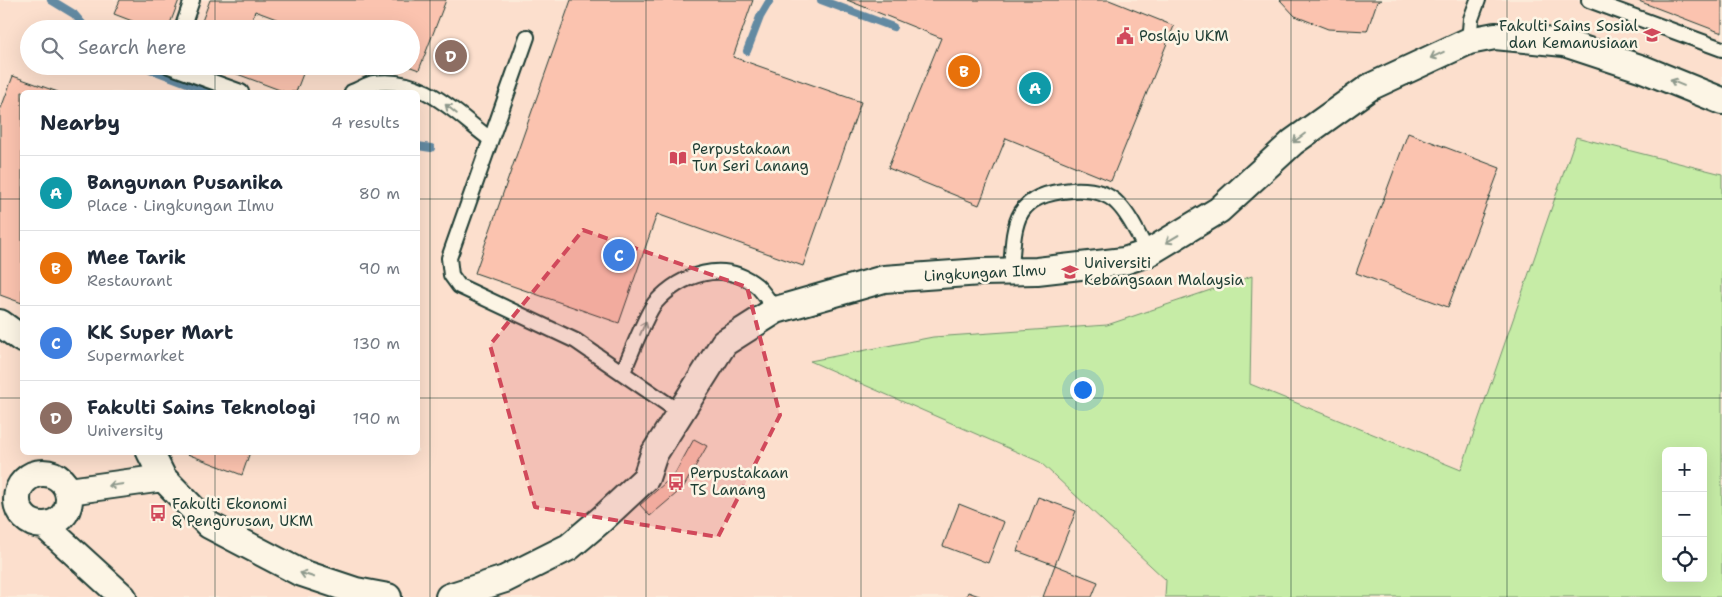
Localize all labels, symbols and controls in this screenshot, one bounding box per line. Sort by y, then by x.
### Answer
place label: Fakulti Sains Sosial dan Kemanusiaan [1499,16,1638,53]
search box [20,20,420,75]
school or university icon: Fakulti Sains Sosial dan Kemanusiaan [1642,25,1662,45]
public building icon: Poslaju UKM [1115,26,1135,46]
place label: Poslaju UKM [1139,26,1229,46]
icon: search [38,34,66,62]
text: Search here [78,35,187,60]
pin: D [435,37,467,75]
one-way arrow [1430,51,1445,61]
pin: B [948,52,980,90]
pin: A [1019,69,1051,107]
one-way arrow [1670,77,1685,87]
one-way arrow [445,104,458,115]
text: Nearby [40,109,120,137]
text: 4 results [331,112,400,133]
one-way arrow [1293,133,1306,144]
place label: Perpustakaan Tun Seri Lanang [692,139,809,176]
library icon: Perpustakaan Tun Seri Lanang [668,148,688,168]
text: Bangunan Pusanika [87,170,283,195]
text: A [50,183,62,204]
text: 80 m [359,183,400,204]
text: Place · Lingkungan Ilmu [87,195,274,216]
one-way arrow [1165,234,1179,244]
pin: C [603,236,635,274]
text: Mee Tarik [87,245,186,270]
place label: Universiti Kebangsaan Malaysia [1084,253,1245,290]
text: B [51,258,61,279]
text: 90 m [359,258,400,279]
street label: Lingkungan Ilmu [923,260,1047,286]
school or university icon: Universiti Kebangsaan Malaysia [1060,262,1080,282]
text: Restaurant [87,270,173,291]
text: KK Super Mart [87,320,233,345]
one-way arrow [639,321,649,336]
text: C [51,333,61,354]
text: 130 m [353,333,400,354]
text: Supermarket [87,345,184,366]
your location [1070,377,1096,403]
text: Fakulti Sains Teknologi [87,395,316,420]
text: D [50,408,62,429]
text: 190 m [353,408,400,429]
text: University [87,420,163,441]
map controls [1662,447,1707,582]
button: + [1662,447,1707,492]
place label: Perpustakaan TS Lanang [690,463,789,500]
bus stop icon: Perpustakaan TS Lanang [666,472,686,492]
one-way arrow [108,480,124,490]
button: − [1662,492,1707,537]
place label: Fakulti Ekonomi & Pengurusan, UKM [172,494,313,531]
bus stop icon: Fakulti Ekonomi & Pengurusan, UKM [148,503,168,523]
button: locate [1662,537,1707,582]
one-way arrow [299,569,315,579]

